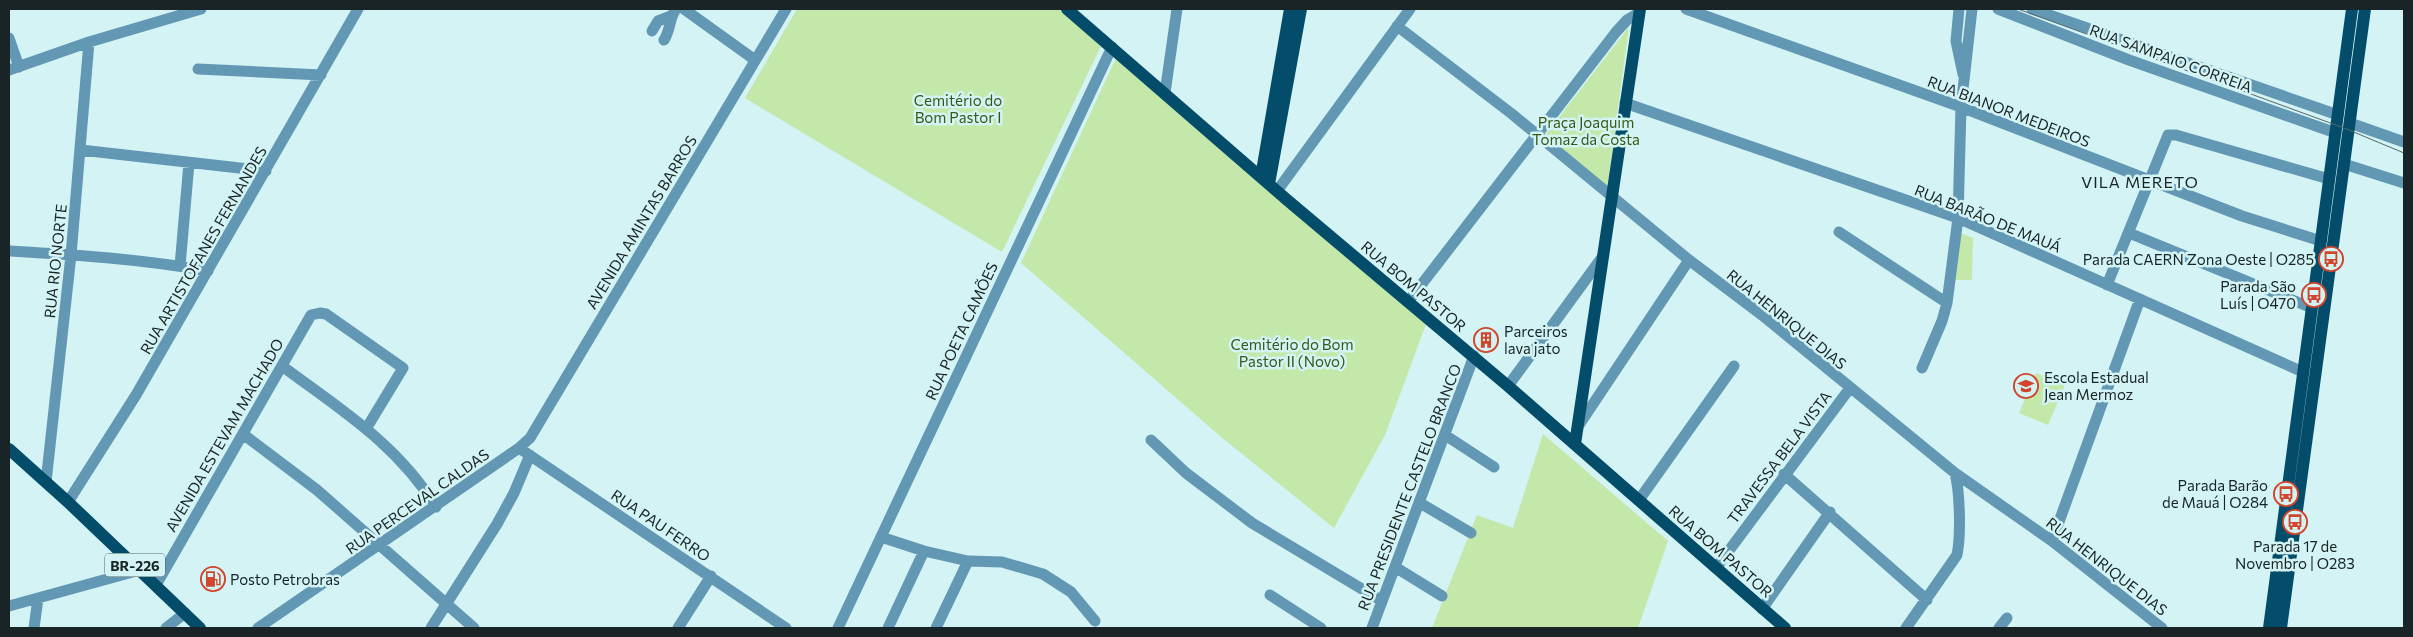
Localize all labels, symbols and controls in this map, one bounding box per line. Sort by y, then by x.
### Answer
street label: RUA SAMPAIO CORREIA [2087,20,2255,96]
street label: RUA BIANOR MEDEIROS [1925,72,2093,150]
park label: Cemitério do Bom Pastor I [914,91,1002,126]
park label: Praça Joaquim Tomaz da Costa [1532,113,1640,148]
street label: AVENIDA AMINTAS BARROS [582,132,700,312]
street label: RUA ARTISTOFANES FERNANDES [136,143,270,357]
district label: VILA MERETO [2081,172,2199,191]
street label: RUA BARÃO DE MAUÁ [1912,179,2064,256]
street label: RUA RIO NORTE [40,203,70,319]
street label: RUA BOM PASTOR [1358,237,1470,335]
bus stop icon: Parada CAERN Zona Oeste | O285 [2318,246,2344,272]
place label: Parada CAERN Zona Oeste | O285 [2083,250,2314,268]
street label: RUA POETA CAMÕES [921,259,1001,403]
street label: RUA HENRIQUE DIAS [1724,265,1851,373]
place label: Parada São Luís | O470 [2220,277,2296,312]
bus stop icon: Parada São Luís | O470 [2301,282,2327,308]
place label: Parceiros lava jato [1504,322,1568,357]
building icon: Parceiros lava jato [1473,327,1499,353]
street label: AVENIDA ESTEVAM MACHADO [161,335,287,535]
park label: Cemitério do Bom Pastor II (Novo) [1231,335,1354,370]
street label: RUA PRESIDENTE CASTELO BRANCO [1354,361,1464,613]
place label: Escola Estadual Jean Mermoz [2044,368,2149,403]
school or university icon: Escola Estadual Jean Mermoz [2013,373,2039,399]
street label: TRAVESSA BELA VISTA [1723,387,1835,527]
street label: RUA PERCEVAL CALDAS [342,445,492,557]
place label: Parada Barão de Mauá | O284 [2162,476,2268,511]
bus stop icon: Parada Barão de Mauá | O284 [2273,481,2299,507]
street label: RUA PAU FERRO [608,485,714,565]
street label: RUA BOM PASTOR [1666,501,1776,601]
bus stop icon: Parada 17 de Novembro | O283 [2282,509,2308,535]
street label: RUA HENRIQUE DIAS [2043,513,2171,619]
place label: Parada 17 de Novembro | O283 [2235,537,2355,572]
road number: BR-226 [105,554,165,576]
fuel station icon: Posto Petrobras [200,566,226,592]
place label: Posto Petrobras [230,570,340,588]

